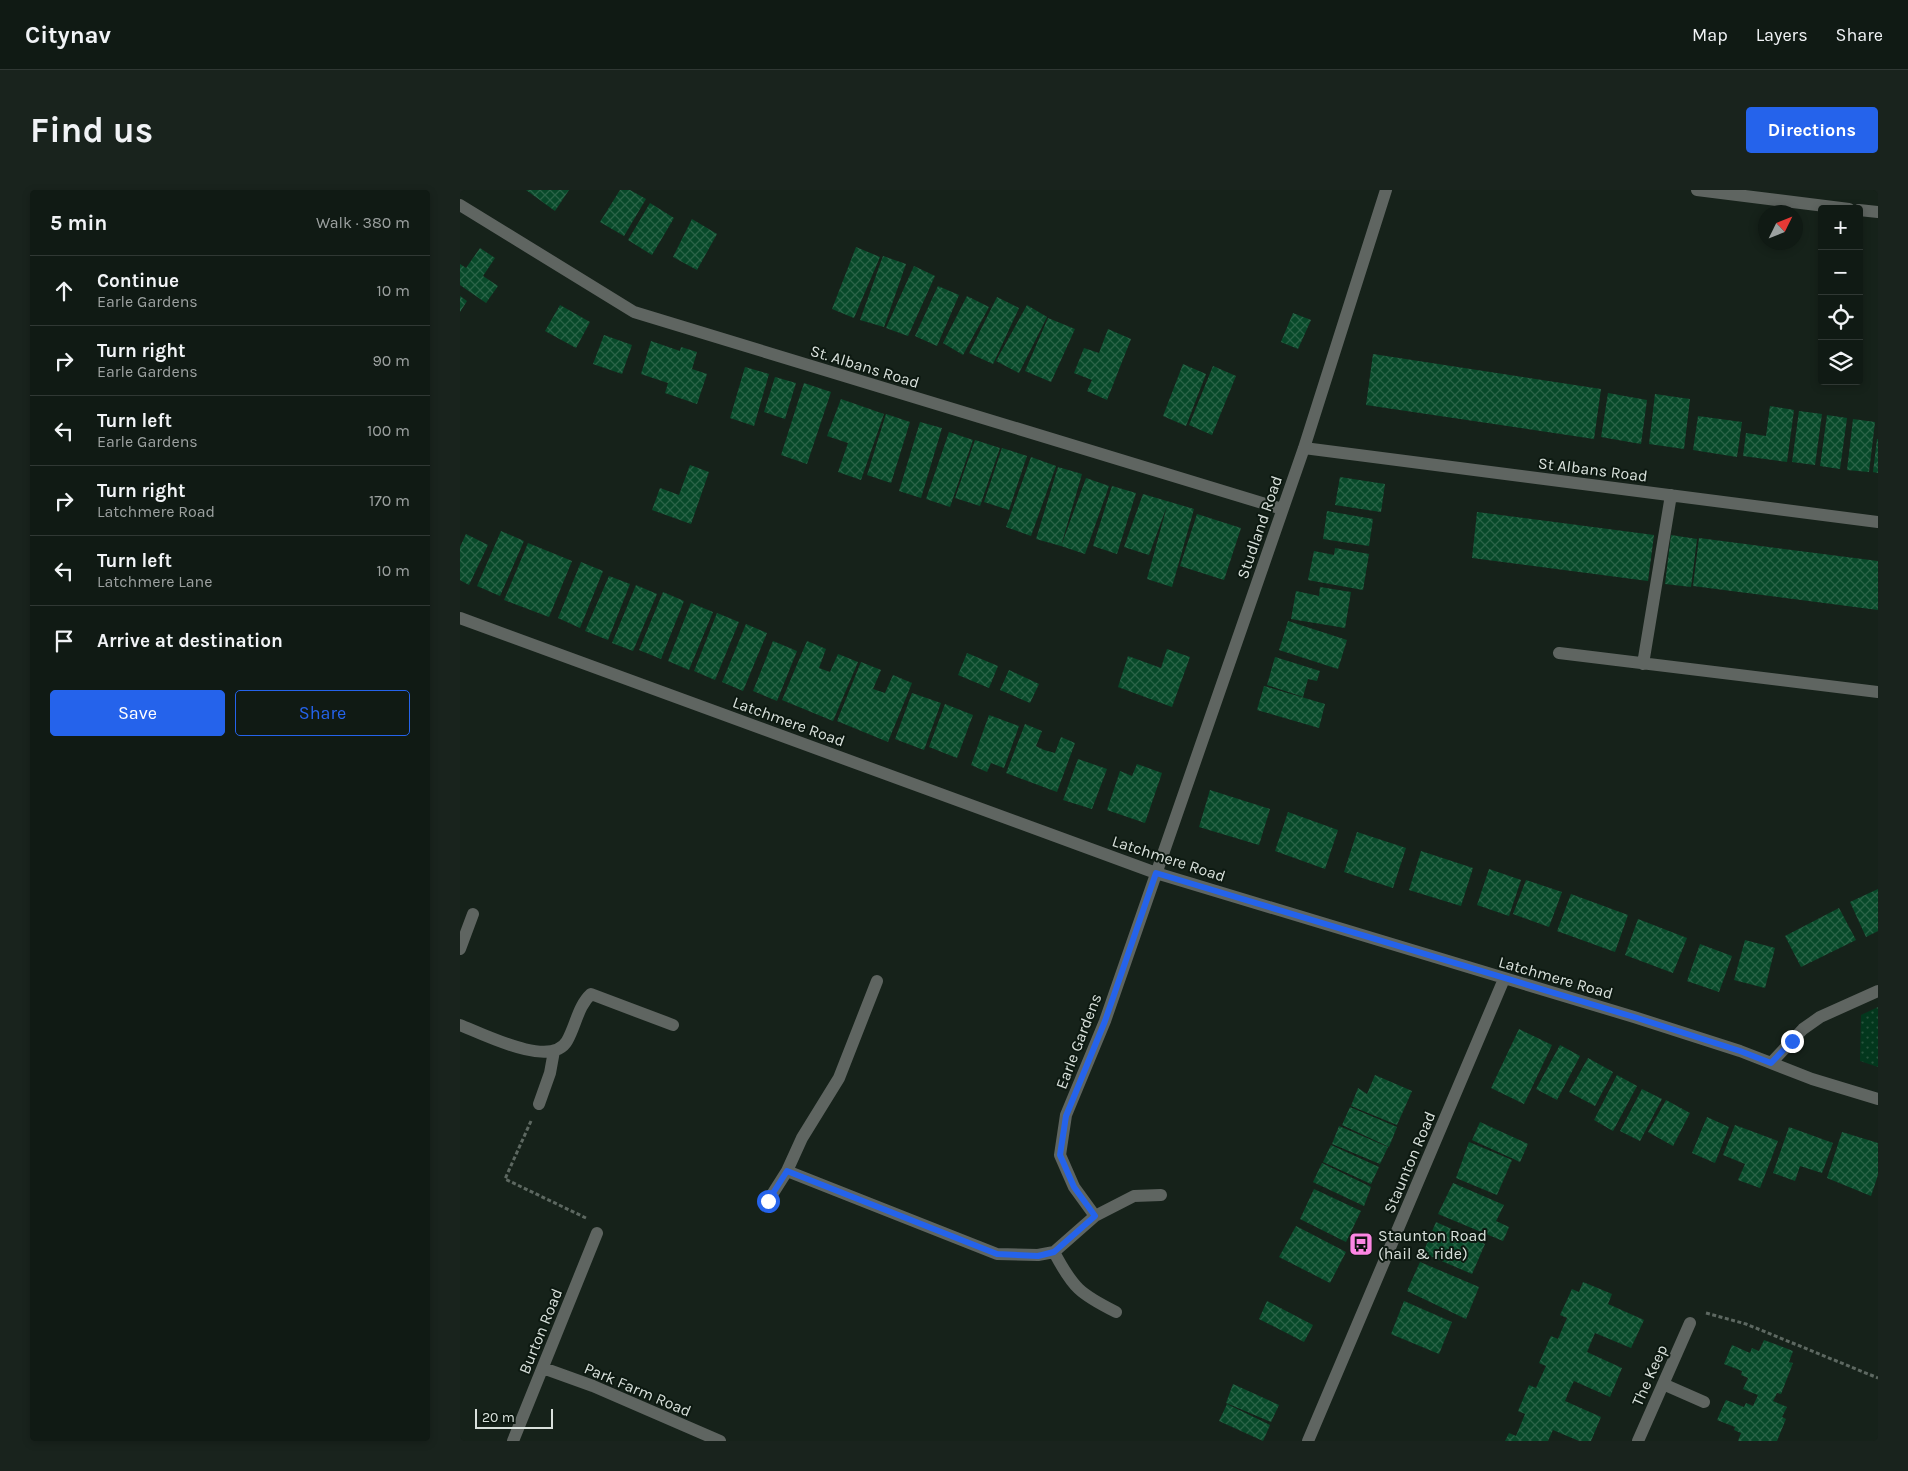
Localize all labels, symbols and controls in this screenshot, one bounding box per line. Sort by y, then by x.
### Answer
text: Citynav [25,21,111,49]
text: Map [1692,24,1728,46]
text: Layers [1756,24,1808,46]
text: Share [1836,24,1883,46]
button: Directions [1746,107,1878,153]
text: Find us [30,110,153,151]
north arrow [1758,205,1803,250]
map controls [1818,205,1863,385]
button: + [1818,205,1863,250]
text: 5 min [50,211,107,235]
text: Walk · 380 m [316,213,410,232]
button: − [1818,250,1863,295]
text: Continue [97,270,179,292]
icon: ahead [50,277,78,305]
text: 10 m [376,281,410,300]
text: Earle Gardens [97,292,198,311]
button: locate [1818,295,1863,340]
text: Turn right [97,340,186,362]
button: layers [1818,340,1863,385]
street label: St. Albans Road [808,341,922,392]
icon: right [50,347,78,375]
text: 90 m [372,351,410,370]
text: Earle Gardens [97,362,198,381]
text: Turn left [97,410,172,432]
icon: left [50,417,78,445]
text: 100 m [367,421,410,440]
text: Earle Gardens [97,432,198,451]
street label: St Albans Road [1537,453,1649,486]
street label: Studland Road [1233,473,1286,581]
text: Turn right [97,480,186,502]
icon: right [50,487,78,515]
text: 170 m [369,491,410,510]
text: Latchmere Road [97,502,215,521]
text: Turn left [97,550,172,572]
icon: left [50,557,78,585]
text: 10 m [376,561,410,580]
text: Latchmere Lane [97,572,212,591]
icon: arrive [50,627,78,655]
text: Arrive at destination [97,630,283,652]
button: Save [50,690,225,736]
button: Share [235,690,410,736]
street label: Latchmere Road [730,692,848,751]
street label: Latchmere Road [1110,831,1228,886]
street label: Latchmere Road [1497,952,1615,1003]
street label: Earle Gardens [1052,991,1105,1092]
route end [1781,1030,1804,1053]
street label: Staunton Road [1379,1108,1439,1216]
route start [757,1190,780,1213]
place label: Staunton Road (hail & ride) [1378,1226,1487,1263]
bus stop icon: Staunton Road (hail & ride) [1348,1231,1374,1257]
street label: Burton Road [515,1286,566,1377]
street label: The Keep [1628,1342,1671,1409]
street label: Park Farm Road [581,1358,694,1421]
scale bar [475,1406,552,1429]
text: 20 m [482,1409,515,1426]

